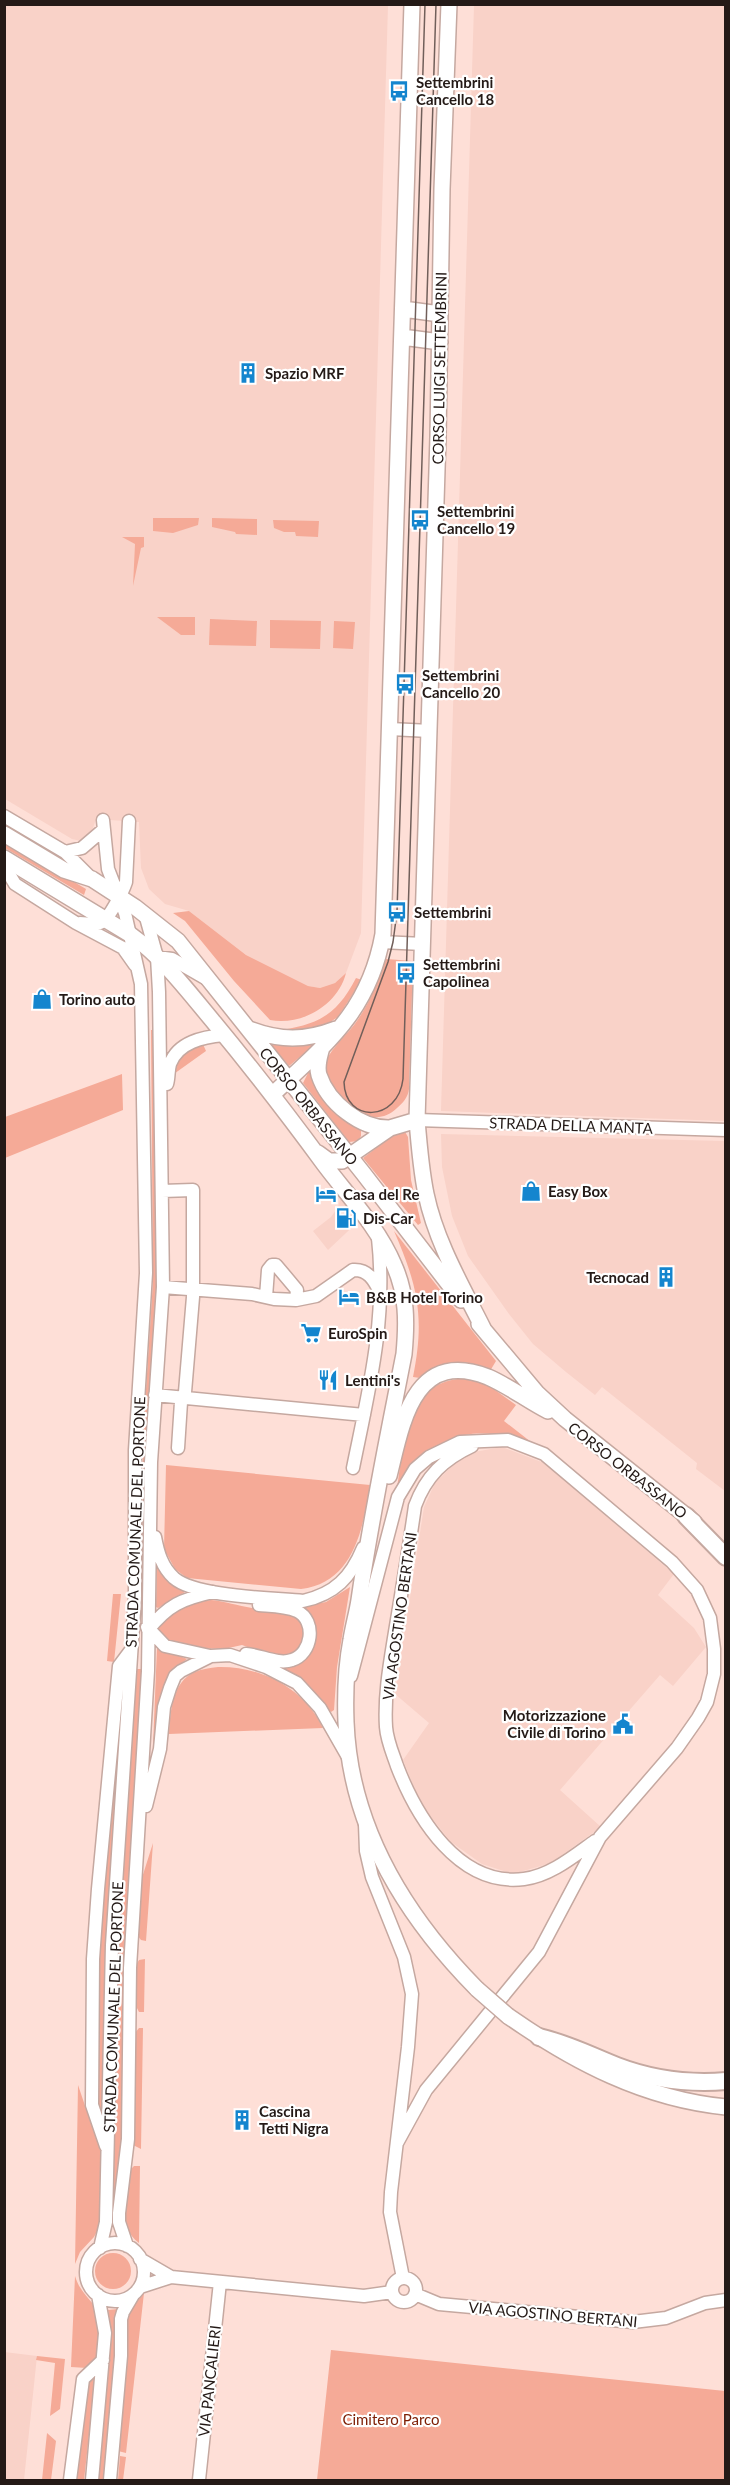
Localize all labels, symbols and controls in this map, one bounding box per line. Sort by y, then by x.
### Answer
place label: Settembrini Cancello 18 [416,73,495,108]
bus stop icon: Settembrini Cancello 18 [387,79,411,103]
street label: CORSO LUIGI SETTEMBRINI [428,271,450,465]
building icon: Spazio MRF [236,361,260,385]
place label: Spazio MRF [265,364,345,382]
place label: Settembrini Cancello 19 [437,502,515,537]
bus stop icon: Settembrini Cancello 19 [408,508,432,532]
place label: Settembrini Cancello 20 [422,666,501,701]
bus stop icon: Settembrini Cancello 20 [393,672,417,696]
bus stop icon: Settembrini [385,900,409,924]
place label: Settembrini [414,903,492,921]
place label: Settembrini Capolinea [423,955,501,990]
bus stop icon: Settembrini Capolinea [394,961,418,985]
shop icon: Torino auto [30,987,54,1011]
place label: Torino auto [59,990,136,1008]
street label: CORSO ORBASSANO [256,1044,362,1168]
street label: STRADA DELLA MANTA [489,1113,654,1137]
shop icon: Easy Box [519,1179,543,1203]
hotel icon: Casa del Re [314,1182,338,1206]
place label: Easy Box [548,1182,608,1200]
place label: Casa del Re [343,1185,419,1203]
fuel station icon: Dis-Car [334,1206,358,1230]
place label: Dis-Car [363,1209,414,1227]
building icon: Tecnocad [654,1265,678,1289]
place label: Tecnocad [586,1268,649,1286]
hotel icon: B&B Hotel Torino [337,1285,361,1309]
place label: B&B Hotel Torino [366,1288,483,1306]
supermarket icon: EuroSpin [299,1321,323,1345]
place label: EuroSpin [328,1324,388,1342]
restaurant icon: Lentini's [316,1368,340,1392]
place label: Lentini's [345,1371,401,1389]
street label: STRADA COMUNALE DEL PORTONE [122,1396,148,1648]
street label: CORSO ORBASSANO [565,1418,691,1522]
street label: VIA AGOSTINO BERTANI [378,1531,420,1701]
place label: Motorizzazione Civile di Torino [503,1706,606,1741]
public building icon: Motorizzazione Civile di Torino [611,1712,635,1736]
street label: STRADA COMUNALE DEL PORTONE [100,1881,126,2133]
place label: Cascina Tetti Nigra [259,2102,329,2137]
building icon: Cascina Tetti Nigra [230,2108,254,2132]
street label: VIA AGOSTINO BERTANI [468,2298,638,2330]
street label: VIA PANCALIERI [194,2324,224,2438]
park label: Cimitero Parco [342,2410,440,2428]

